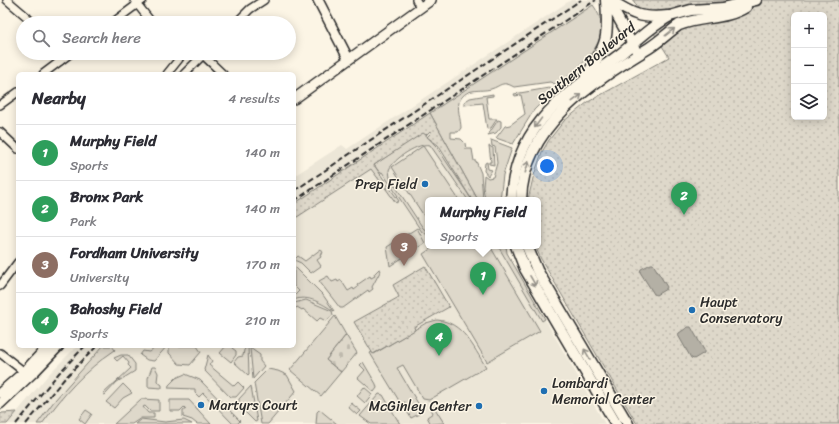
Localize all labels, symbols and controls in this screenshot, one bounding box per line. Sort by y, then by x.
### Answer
map controls [791,12,827,120]
button: + [791,12,827,48]
street label: Southern Boulevard [531,14,643,111]
search box [16,16,296,60]
text: Search here [62,25,141,51]
icon: search [30,27,52,49]
one-way arrow [665,28,676,36]
button: − [791,48,827,84]
text: Nearby [32,83,86,113]
button: layers [791,84,827,120]
text: 4 results [228,87,280,110]
one-way arrow [571,94,582,102]
one-way arrow [534,118,543,129]
text: Murphy Field [70,128,156,154]
text: 1 [42,141,48,164]
text: 140 m [245,141,280,164]
text: Sports [70,154,108,177]
your location [537,156,557,176]
one-way arrow [524,161,531,174]
place label: Prep Field [355,172,419,197]
marker: Prep Field [420,179,430,189]
pin: 2 [671,182,697,215]
text: Bronx Park [70,184,143,210]
text: 2 [41,197,49,220]
text: 140 m [245,197,280,220]
popup [425,197,541,249]
text: Murphy Field [440,199,526,225]
text: Park [70,210,97,233]
text: Sports [440,225,478,248]
pin: 3 [391,233,417,266]
text: Fordham University [70,240,199,266]
text: 3 [41,253,49,276]
text: 170 m [245,253,280,276]
pin: 1 [470,262,496,295]
text: University [70,266,129,289]
one-way arrow [529,275,537,287]
place label: Haupt Conservatory [700,290,783,331]
text: Bahoshy Field [70,296,161,322]
marker: Haupt Conservatory [687,305,697,315]
text: 4 [41,309,49,332]
text: 210 m [245,309,280,332]
text: Sports [70,322,108,345]
pin: 4 [426,323,452,356]
one-way arrow [582,348,590,360]
place label: Lombardi Memorial Center [552,371,656,412]
marker: Lombardi Memorial Center [539,386,549,396]
place label: Martyrs Court [209,393,298,418]
place label: McGinley Center [369,394,472,419]
marker: Martyrs Court [196,400,206,410]
marker: McGinley Center [474,401,484,411]

